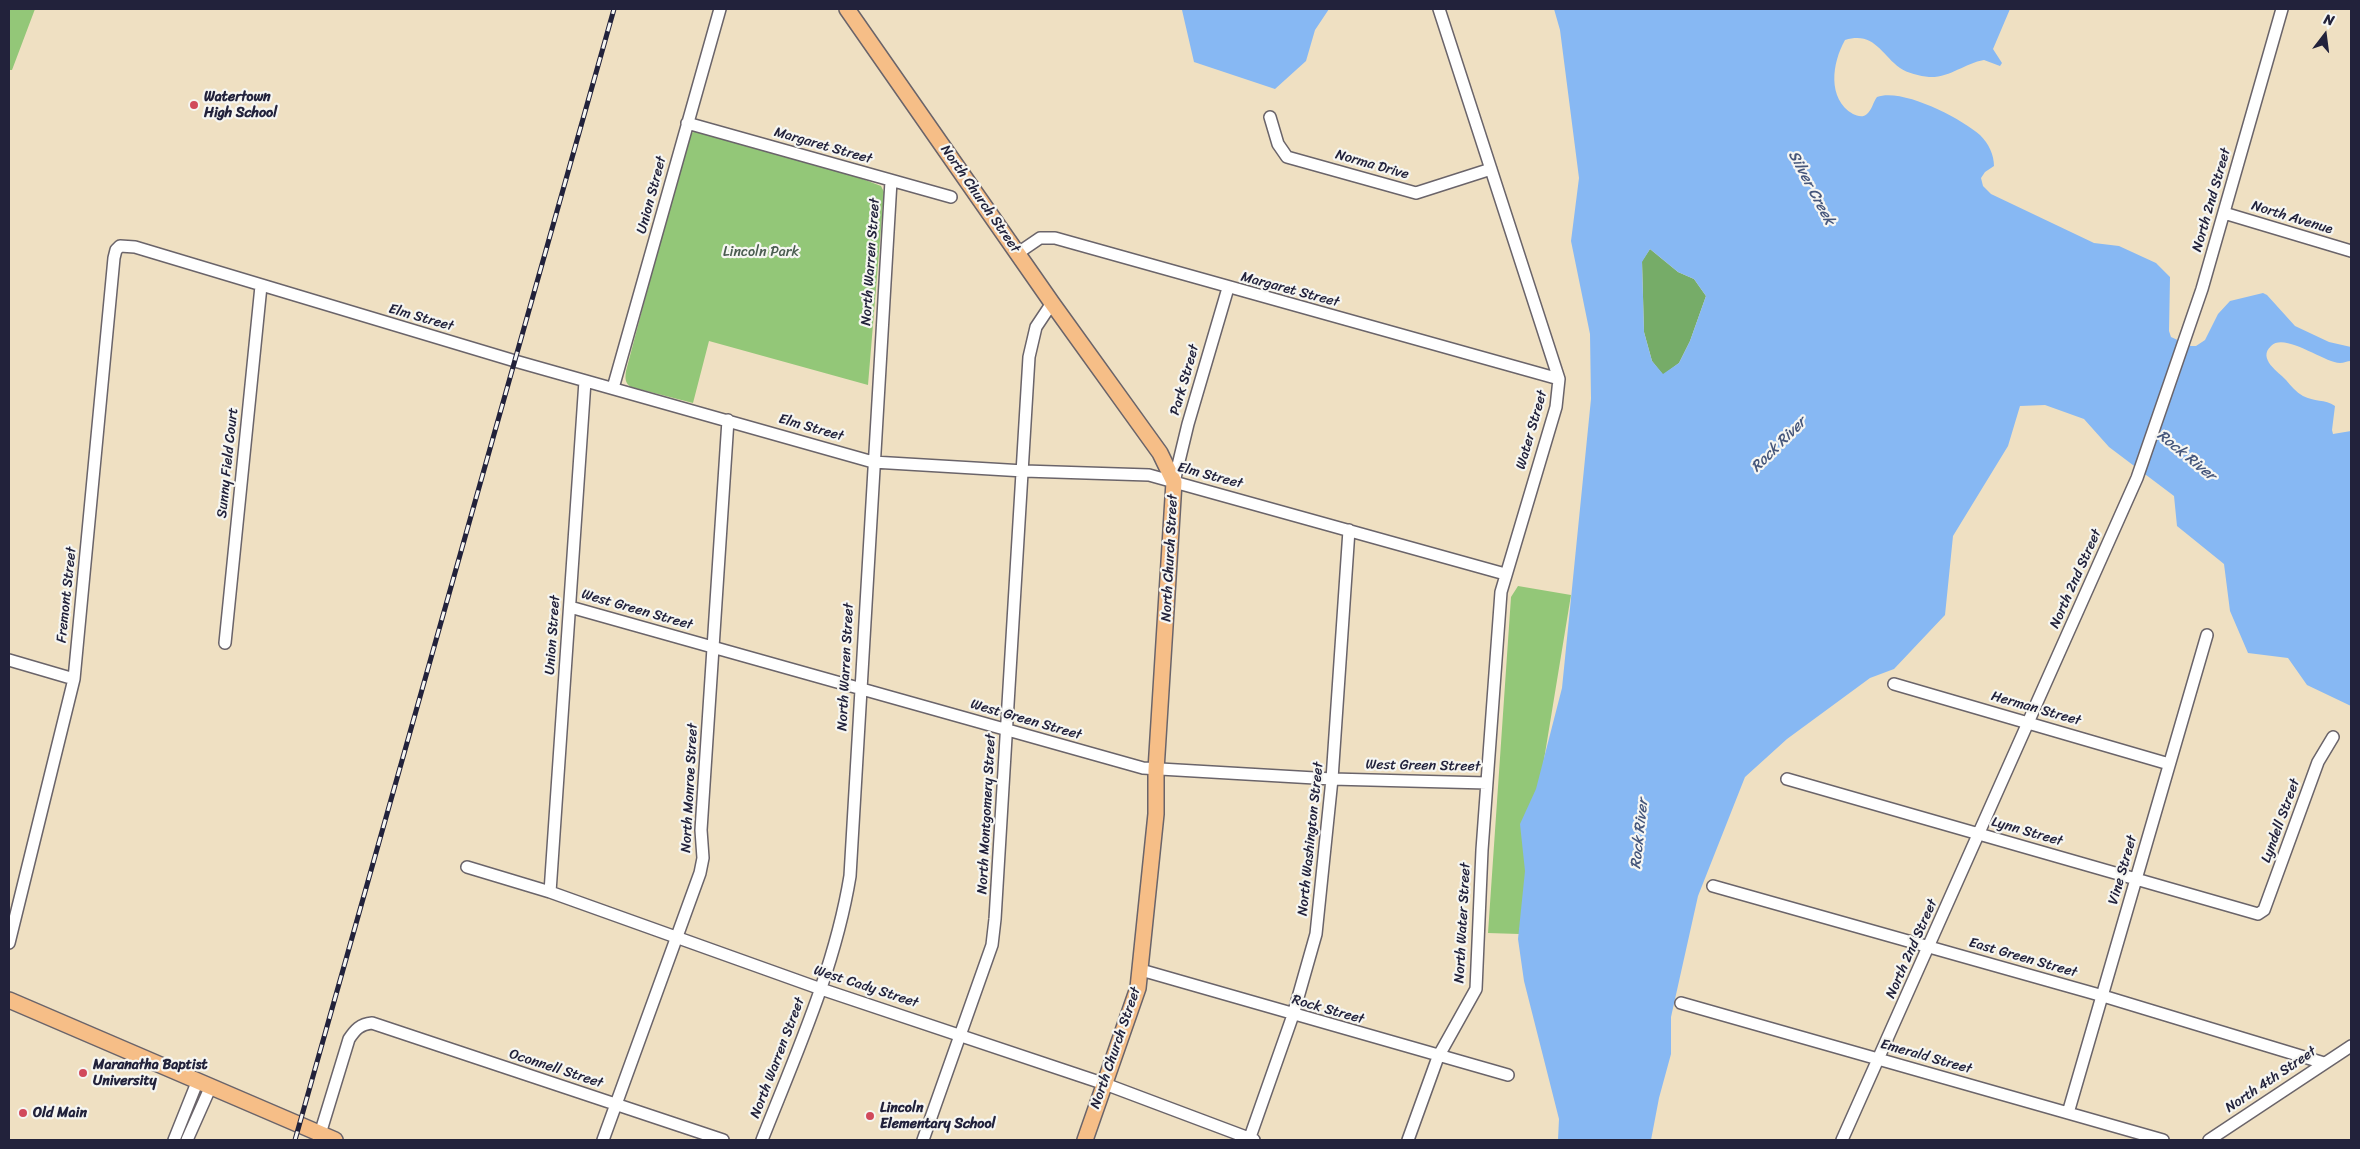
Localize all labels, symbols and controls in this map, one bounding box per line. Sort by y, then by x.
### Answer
text: N [2321,7,2337,33]
north arrow [2300,10,2350,60]
place label: Watertown High School [204,89,277,121]
marker: Watertown High School [188,99,200,111]
street label: Margaret Street [772,124,874,168]
street label: North Church Street [937,142,1023,256]
street label: Norma Drive [1333,146,1411,184]
street label: North 2nd Street [2189,146,2235,254]
water label: Silver Creek [1784,148,1838,228]
street label: Union Street [634,154,670,236]
street label: North Warren Street [858,198,884,326]
street label: North Avenue [2249,198,2335,238]
park label: Lincoln Park [723,244,799,260]
street label: Margaret Street [1239,269,1341,311]
street label: Elm Street [387,301,455,335]
street label: Park Street [1167,343,1203,417]
street label: Water Street [1513,389,1551,471]
street label: Sunny Field Court [214,407,242,519]
street label: Elm Street [777,411,845,445]
water label: Rock River [1748,414,1810,476]
water label: Rock River [2153,427,2219,485]
street label: Elm Street [1176,459,1244,493]
street label: North Church Street [1158,494,1182,622]
street label: North 2nd Street [2047,527,2105,631]
street label: Fremont Street [54,546,80,644]
street label: West Green Street [579,586,695,634]
street label: Union Street [542,595,564,675]
street label: North Warren Street [834,603,858,731]
street label: Herman Street [1989,688,2083,730]
street label: West Green Street [968,696,1084,744]
street label: North Monroe Street [678,723,702,853]
street label: North Montgomery Street [974,733,1000,895]
street label: West Green Street [1365,757,1481,775]
street label: North Washington Street [1295,761,1327,917]
street label: Lyndell Street [2258,777,2304,865]
water label: Rock River [1627,798,1653,870]
street label: Lynn Street [1989,814,2065,850]
street label: Vine Street [2105,833,2141,907]
street label: North Water Street [1451,862,1475,984]
street label: North 2nd Street [1883,897,1941,1001]
street label: East Green Street [1967,935,2079,981]
street label: West Cady Street [812,962,920,1012]
street label: North Church Street [1087,985,1145,1111]
street label: Rock Street [1290,992,1366,1028]
street label: North Warren Street [747,995,809,1121]
street label: Emerald Street [1878,1036,1974,1078]
street label: North 4th Street [2222,1043,2320,1117]
street label: Oconnell Street [507,1046,605,1092]
place label: Maranatha Baptist University [93,1057,208,1090]
marker: Maranatha Baptist University [77,1067,89,1079]
place label: Lincoln Elementary School [880,1100,996,1132]
place label: Old Main [33,1105,87,1121]
marker: Old Main [17,1107,29,1119]
marker: Lincoln Elementary School [864,1110,876,1122]

